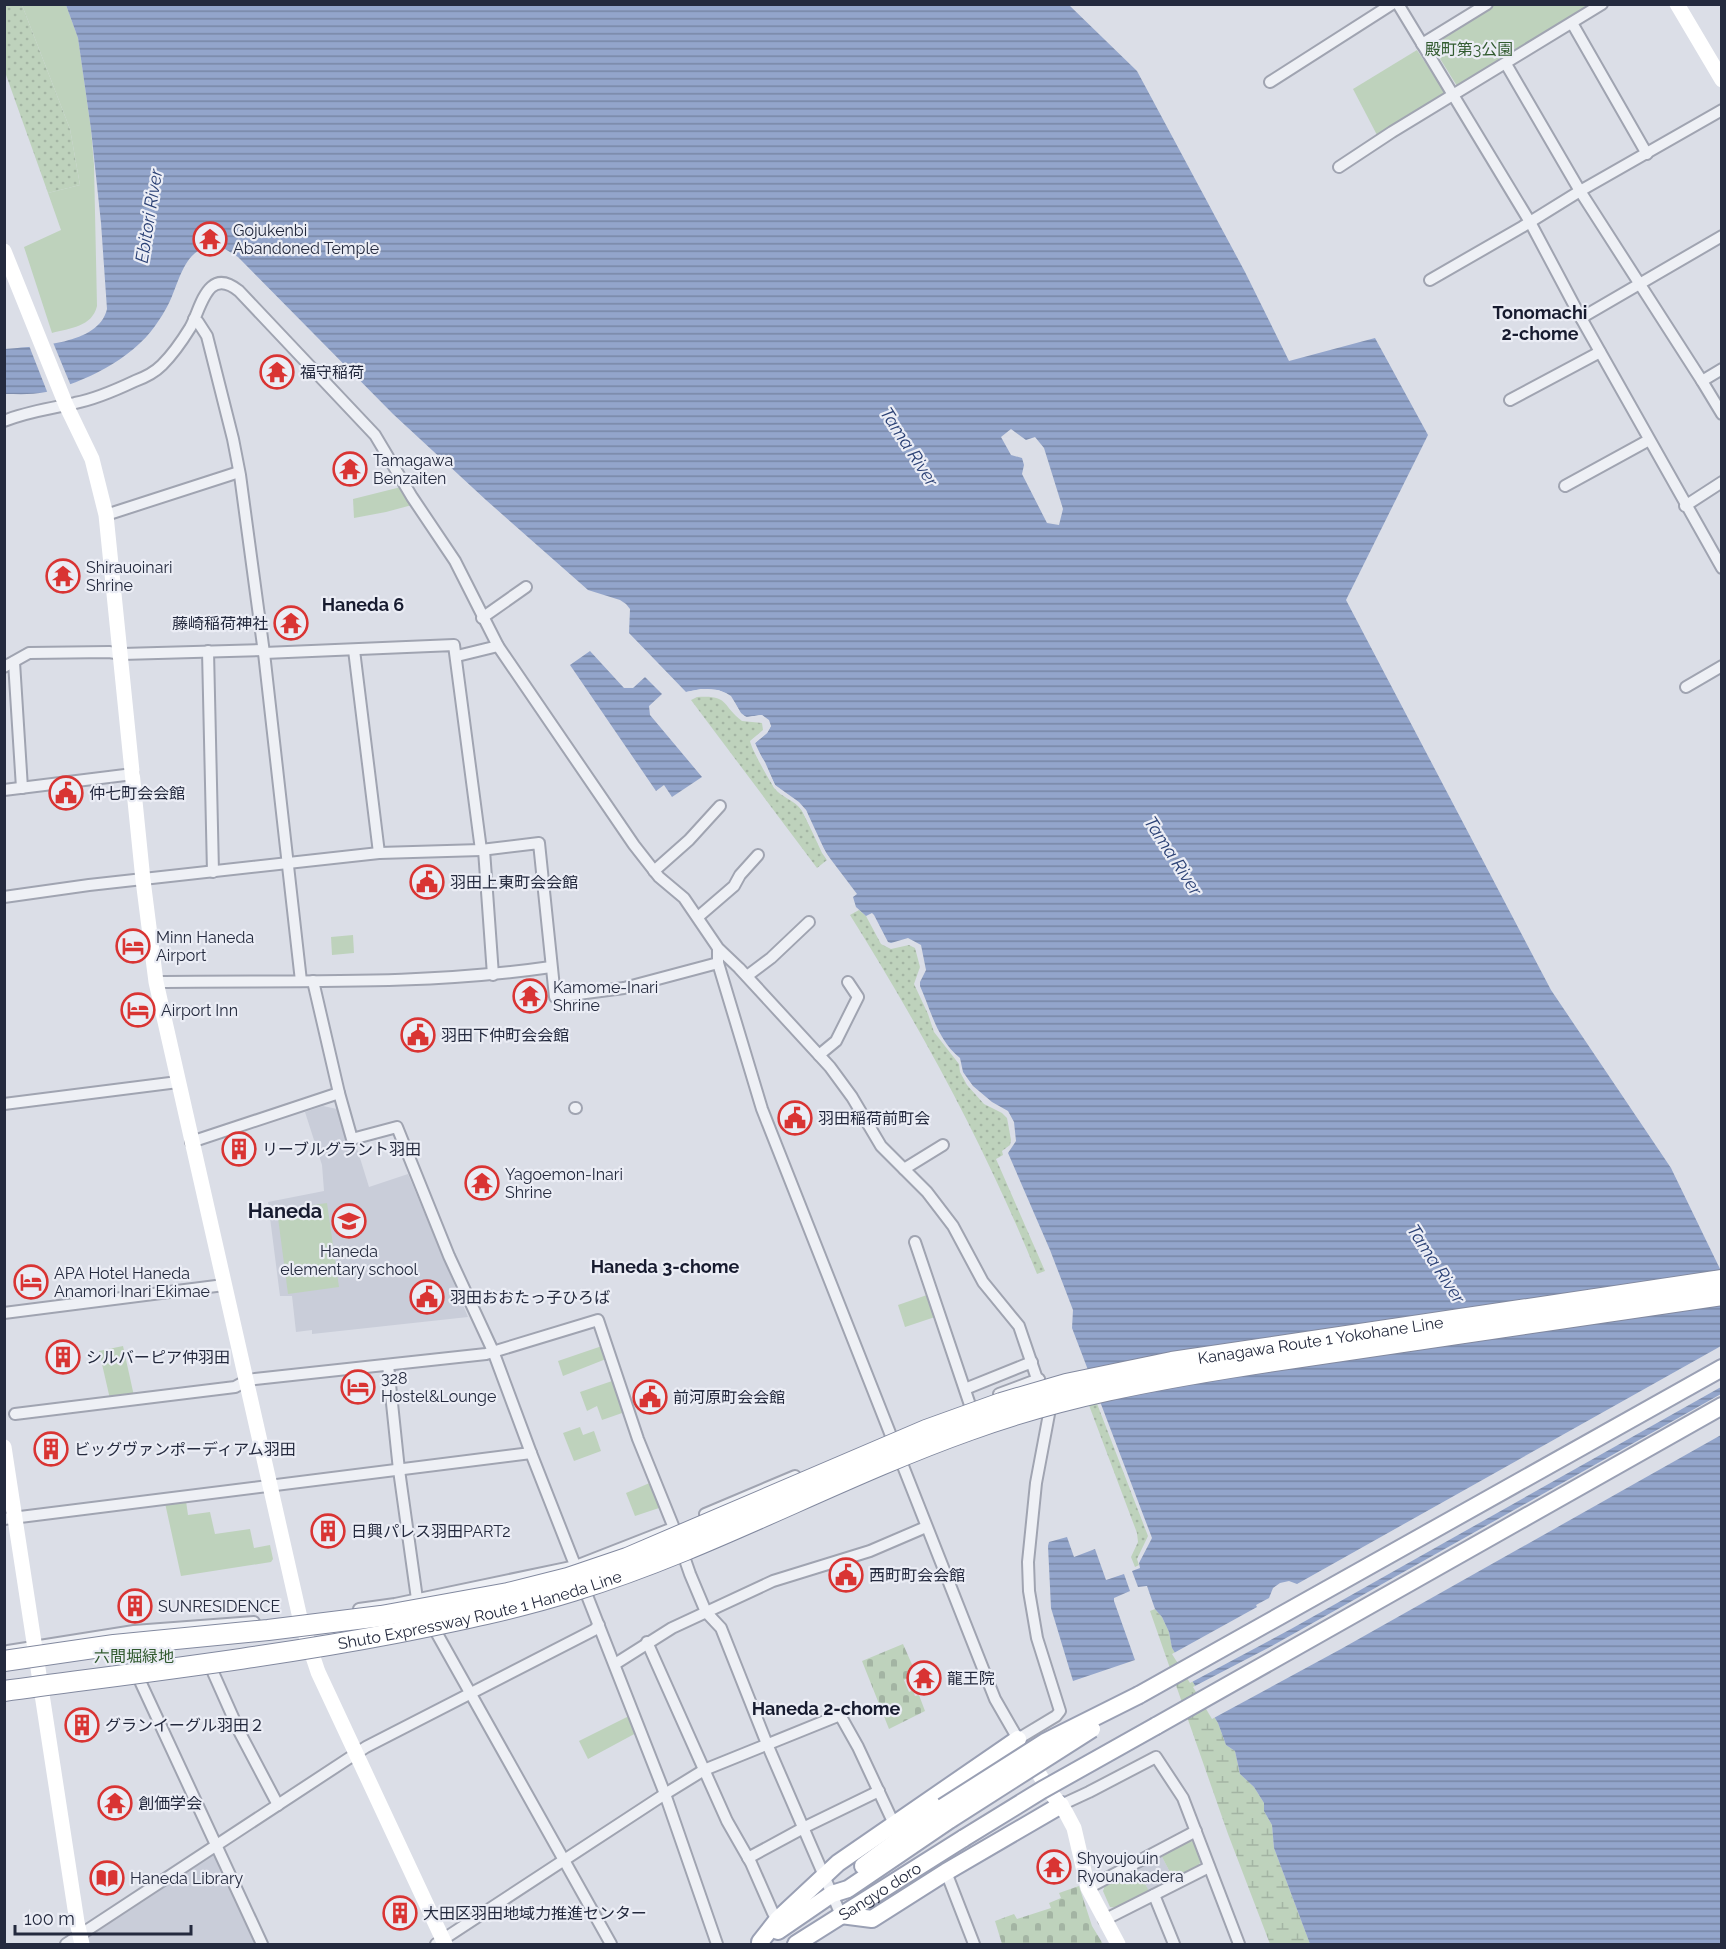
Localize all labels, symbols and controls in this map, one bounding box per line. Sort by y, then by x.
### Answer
park label: 殿町第3公園 [1425,40,1513,59]
water label: Ebitori River [131,167,166,264]
temple icon: Gojukenbi Abandoned Temple [192,221,228,257]
place label: Gojukenbi Abandoned Temple [233,221,379,258]
district label: Tonomachi 2-chome [1493,302,1587,344]
temple icon: 福守稲荷 [259,354,295,390]
place label: 福守稲荷 [300,363,364,382]
water label: Tama River [876,403,943,491]
temple icon: Tamagawa Benzaiten [332,451,368,487]
place label: Tamagawa Benzaiten [373,451,453,488]
temple icon: Shirauoinari Shrine [45,558,81,594]
place label: Shirauoinari Shrine [86,558,173,595]
district label: Haneda 6 [322,594,404,615]
temple icon: 藤崎稲荷神社 [273,605,309,641]
place label: 藤崎稲荷神社 [172,614,268,633]
public building icon: 仲七町会会館 [48,775,84,811]
place label: 仲七町会会館 [89,784,185,803]
water label: Tama River [1140,812,1207,900]
public building icon: 羽田上東町会会館 [409,864,445,900]
place label: 羽田上東町会会館 [450,873,578,892]
hotel icon: Minn Haneda Airport [115,928,151,964]
place label: Minn Haneda Airport [156,928,254,965]
temple icon: Kamome-Inari Shrine [512,978,548,1014]
place label: Kamome-Inari Shrine [553,978,658,1015]
hotel icon: Airport Inn [120,992,156,1028]
place label: Airport Inn [161,1001,238,1020]
public building icon: 羽田下仲町会会館 [400,1017,436,1053]
place label: 羽田下仲町会会館 [441,1026,569,1045]
public building icon: 羽田稲荷前町会 [777,1100,813,1136]
place label: 羽田稲荷前町会 [818,1109,930,1128]
building icon: リーブルグラント羽田 [221,1131,257,1167]
place label: リーブルグラント羽田 [262,1140,421,1159]
temple icon: Yagoemon-Inari Shrine [464,1165,500,1201]
place label: Yagoemon-Inari Shrine [505,1165,623,1202]
district label: Haneda [248,1199,322,1223]
school or university icon: Haneda elementary school [331,1203,367,1239]
water label: Tama River [1403,1220,1470,1308]
place label: Haneda elementary school [280,1242,419,1279]
district label: Haneda 3-chome [591,1256,740,1277]
hotel icon: APA Hotel Haneda Anamori Inari Ekimae [13,1264,49,1300]
place label: APA Hotel Haneda Anamori Inari Ekimae [54,1264,210,1301]
public building icon: 羽田おおたっ子ひろば [409,1279,445,1315]
place label: 羽田おおたっ子ひろば [450,1288,610,1307]
street label: Kanagawa Route 1 Yokohane Line [1197,1313,1445,1368]
building icon: シルバーピア仲羽田 [45,1339,81,1375]
place label: シルバーピア仲羽田 [86,1348,230,1367]
hotel icon: 328 Hostel&Lounge [340,1369,376,1405]
place label: 328 Hostel&Lounge [381,1369,496,1406]
public building icon: 前河原町会会館 [632,1379,668,1415]
place label: 前河原町会会館 [673,1388,785,1407]
building icon: ビッグヴァンポーディアム羽田 [33,1431,69,1467]
place label: ビッグヴァンポーディアム羽田 [74,1440,296,1459]
building icon: 日興パレス羽田PART2 [310,1513,346,1549]
place label: 日興パレス羽田PART2 [351,1522,510,1541]
public building icon: 西町町会会館 [828,1557,864,1593]
place label: 西町町会会館 [869,1566,965,1585]
street label: Shuto Expressway Route 1 Haneda Line [336,1567,624,1653]
building icon: SUNRESIDENCE [117,1588,153,1624]
place label: SUNRESIDENCE [158,1597,280,1616]
park label: 六間堀緑地 [94,1647,174,1666]
temple icon: 龍王院 [906,1660,942,1696]
place label: 龍王院 [947,1669,995,1688]
district label: Haneda 2-chome [752,1698,901,1719]
building icon: グランイーグル羽田２ [64,1707,100,1743]
place label: グランイーグル羽田２ [105,1716,265,1735]
temple icon: 創価学会 [97,1785,133,1821]
place label: 創価学会 [138,1794,202,1813]
temple icon: Shyoujouin Ryounakadera [1036,1849,1072,1885]
place label: Shyoujouin Ryounakadera [1077,1849,1184,1886]
street label: Sangyo doro [835,1858,925,1925]
library icon: Haneda Library [89,1860,125,1896]
place label: Haneda Library [130,1869,244,1888]
building icon: 大田区羽田地域力推進センター [382,1895,418,1931]
scale bar [15,1898,190,1936]
place label: 大田区羽田地域力推進センター [423,1904,647,1923]
text: 100 m [24,1908,75,1929]

